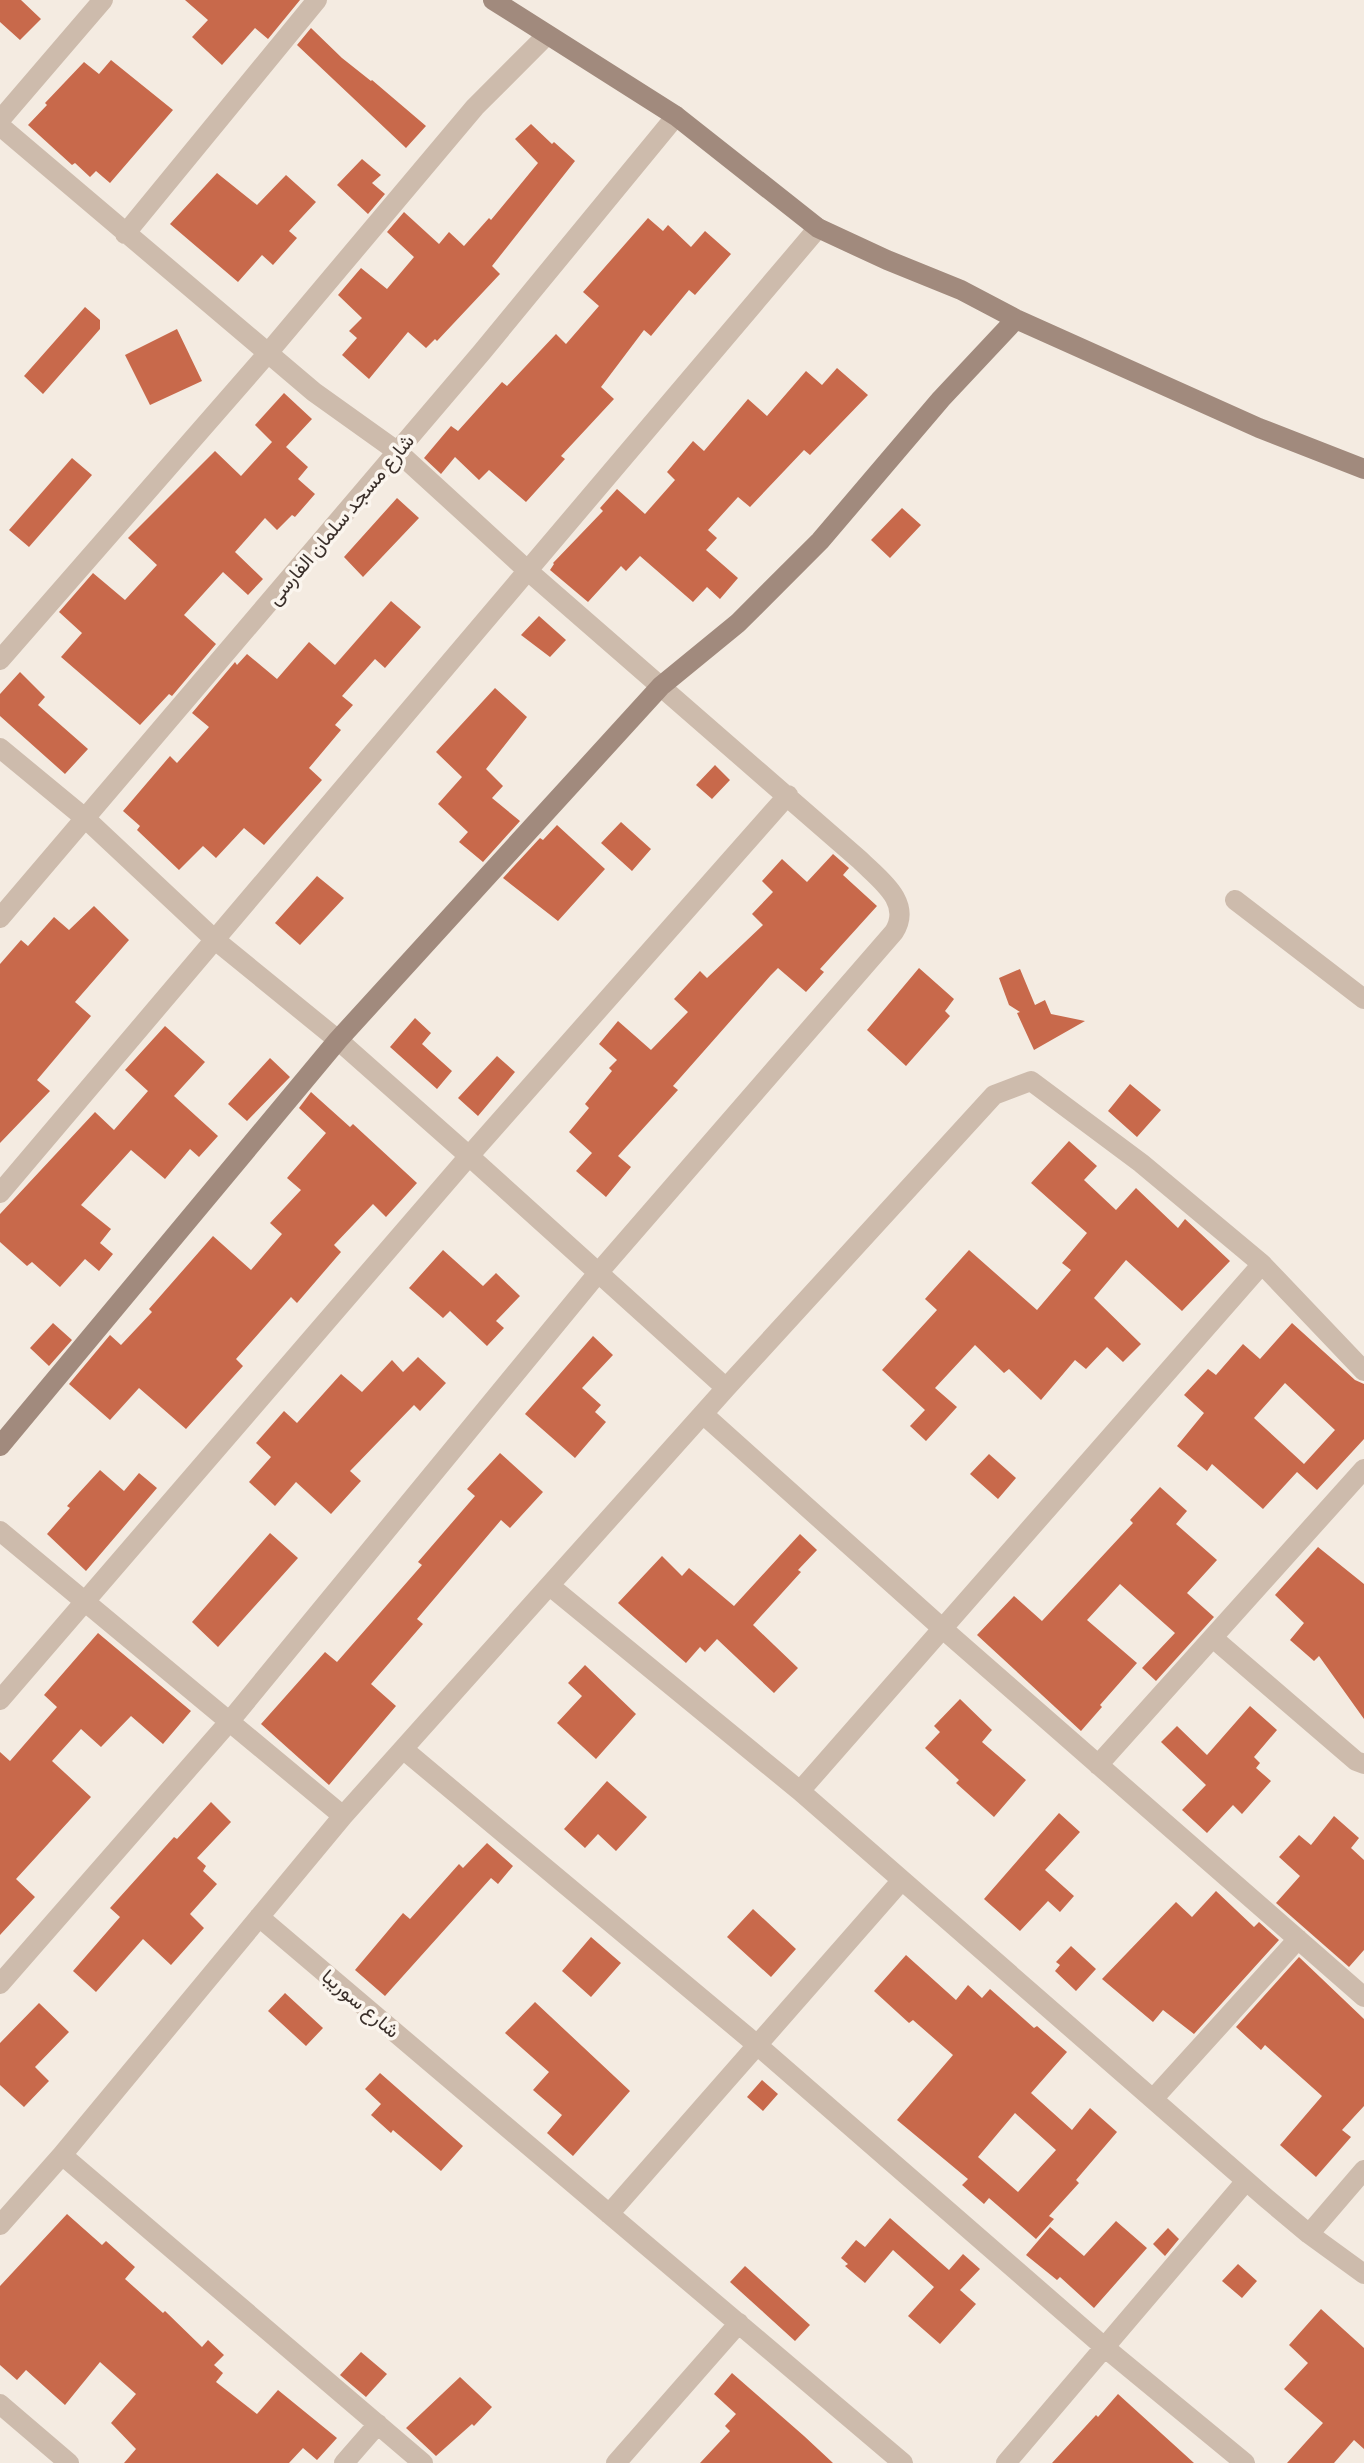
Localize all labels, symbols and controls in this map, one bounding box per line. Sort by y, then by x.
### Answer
street label: شارع مسجد سلمان الفارسى [260,428,421,611]
street label: شارع سوريبا [316,1962,406,2044]

